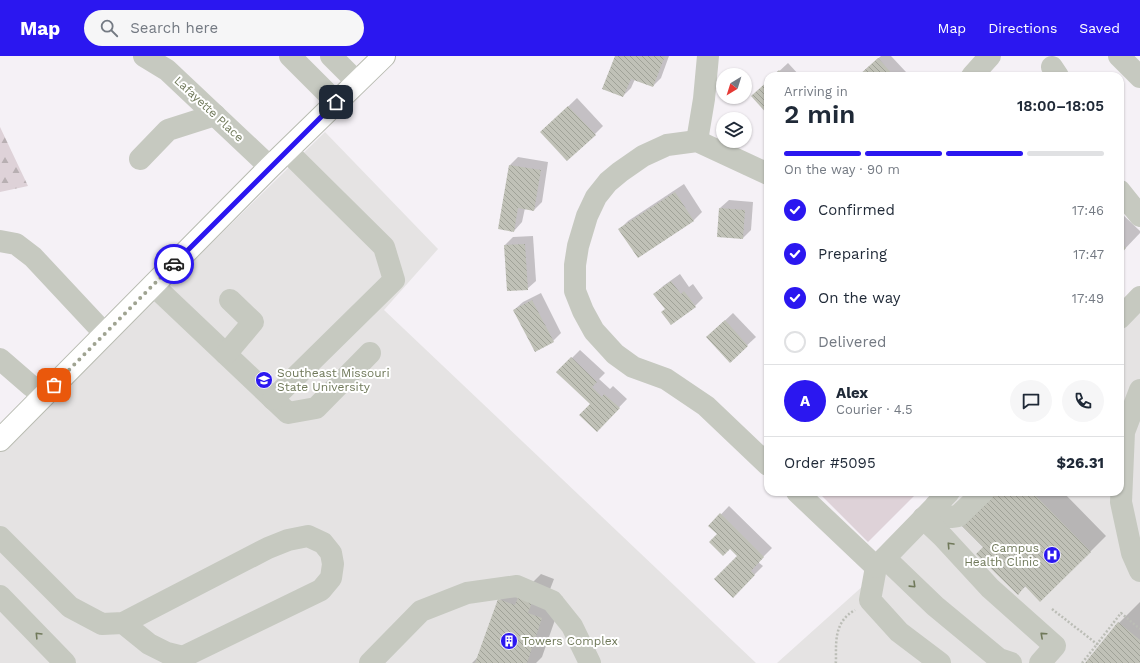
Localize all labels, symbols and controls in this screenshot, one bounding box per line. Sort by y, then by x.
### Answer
search box [84,10,364,46]
text: Map [20,17,60,40]
icon: search [98,17,120,39]
text: Search here [130,19,218,37]
text: Map [938,20,966,36]
text: Directions [988,20,1057,36]
text: Saved [1079,20,1120,36]
north arrow [716,68,752,104]
map controls [716,68,752,148]
street label: Lafayette Place [172,73,247,145]
text: Arriving in [784,84,848,99]
pin [319,85,353,119]
icon: home [325,91,347,113]
text: 18:00–18:05 [1017,97,1104,115]
text: 2 min [784,99,855,129]
button: layers [716,112,752,148]
text: On the way · 90 m [784,162,900,177]
icon: check [784,199,806,221]
text: Confirmed [818,201,895,219]
text: 17:46 [1072,203,1104,218]
icon: check [784,243,806,265]
courier [154,244,194,284]
text: Preparing [818,245,887,263]
text: 17:47 [1073,247,1104,262]
icon: car [163,253,185,275]
icon: check [784,287,806,309]
text: On the way [818,289,900,307]
text: 17:49 [1072,291,1104,306]
text: Delivered [818,333,886,351]
place label: Southeast Missouri State University [277,366,390,394]
pin [37,368,71,402]
school or university icon: Southeast Missouri State University [254,370,274,390]
icon: bag [43,374,65,396]
button: chat [1010,380,1052,422]
button: phone [1062,380,1104,422]
text: Alex [836,384,868,402]
text: A [800,392,810,410]
text: Courier · 4.5 [836,402,913,417]
text: Order #5095 [784,454,876,472]
text: $26.31 [1056,454,1104,472]
place label: Campus Health Clinic [964,541,1039,569]
one-way arrow [947,542,954,549]
hospital icon: Campus Health Clinic [1042,545,1062,565]
one-way arrow [908,580,916,588]
building icon: Towers Complex [499,631,519,651]
one-way arrow [35,632,43,640]
one-way arrow [1040,633,1047,640]
place label: Towers Complex [522,634,618,648]

